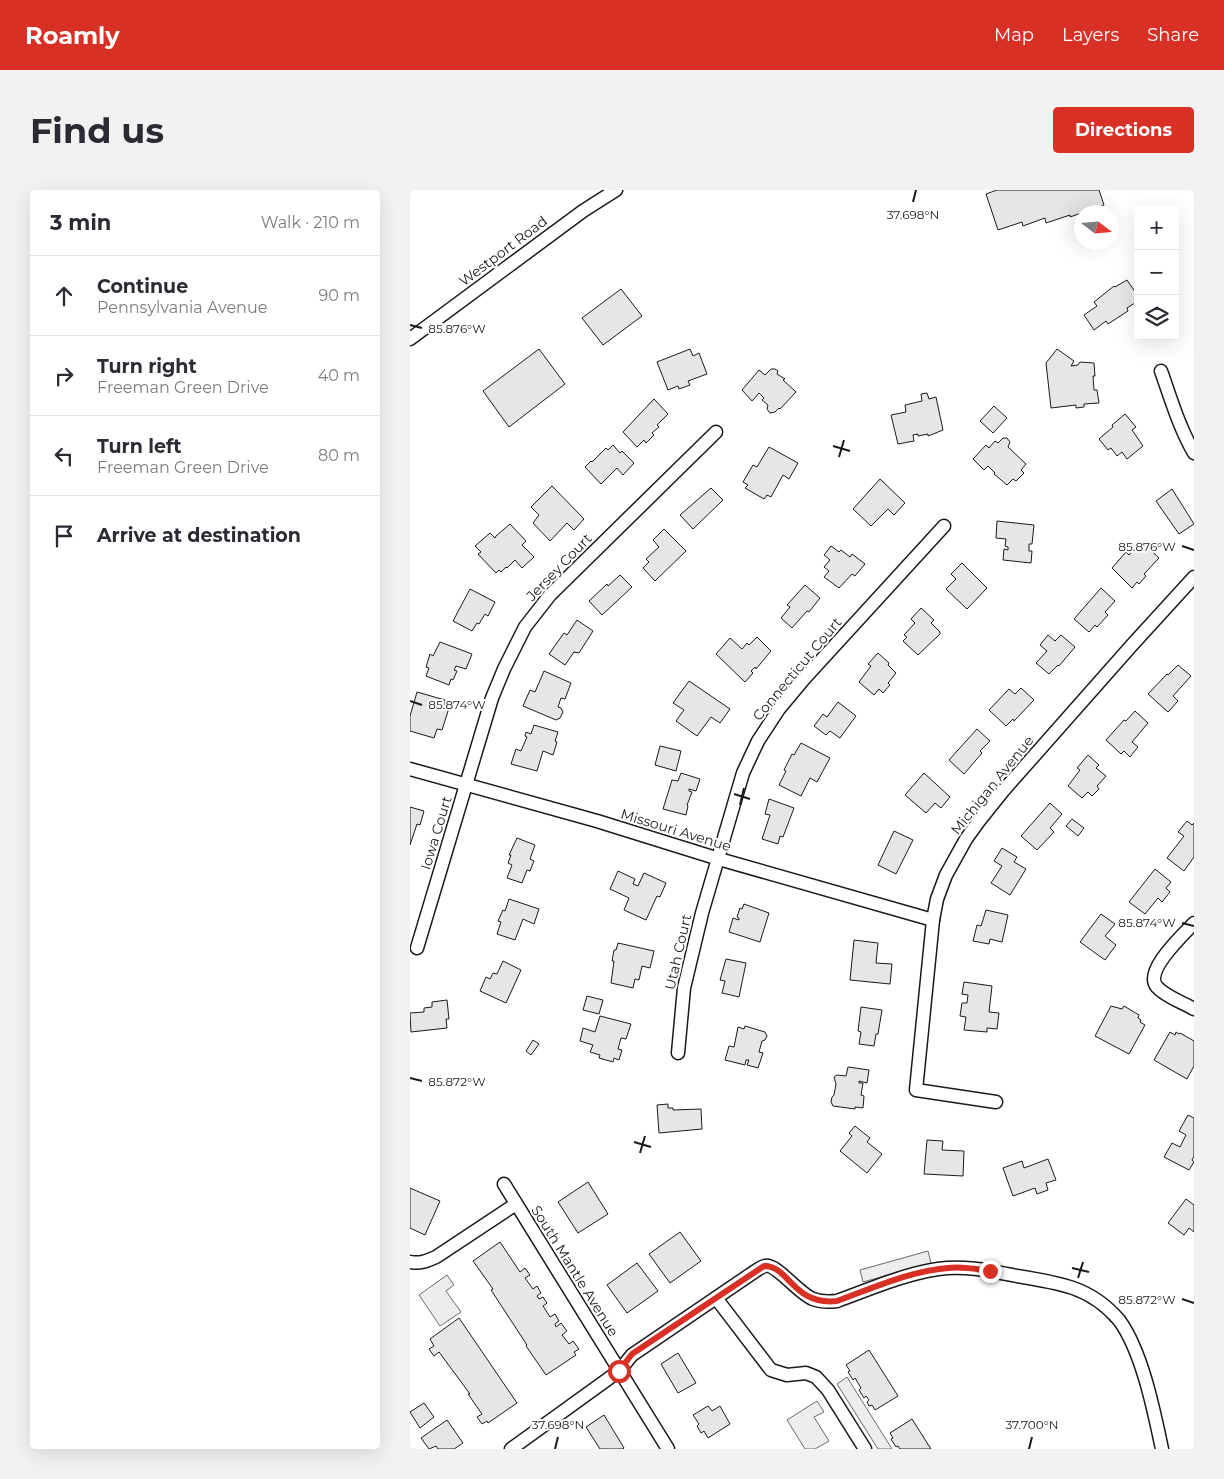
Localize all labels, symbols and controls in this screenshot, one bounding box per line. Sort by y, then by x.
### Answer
text: Roamly [25,21,120,50]
text: Map [994,24,1034,46]
text: Layers [1062,24,1119,46]
text: Share [1147,24,1199,46]
button: Directions [1053,107,1194,153]
text: Find us [30,109,164,152]
north arrow [1074,205,1119,250]
map controls [1134,205,1179,340]
button: + [1134,205,1179,250]
text: 37.698°N [887,207,939,222]
text: 3 min [50,210,111,235]
street label: Westport Road [455,212,551,290]
text: Walk · 210 m [261,213,360,232]
button: − [1134,250,1179,295]
text: Continue [97,275,188,298]
icon: ahead [50,282,78,310]
text: 90 m [318,286,360,305]
button: layers [1134,295,1179,340]
text: Pennsylvania Avenue [97,298,267,317]
text: 85.876°W [428,321,486,336]
text: Turn right [97,355,197,378]
icon: right [50,362,78,390]
text: 40 m [318,366,360,385]
text: Freeman Green Drive [97,378,269,397]
text: Turn left [97,435,182,458]
icon: left [50,442,78,470]
text: 80 m [318,446,360,465]
text: Freeman Green Drive [97,458,269,477]
icon: arrive [50,522,78,550]
text: Arrive at destination [97,524,301,547]
street label: Jersey Court [522,529,596,605]
text: 85.876°W [1118,539,1176,554]
street label: Connecticut Court [749,614,846,724]
text: 85.874°W [428,697,486,712]
street label: Michigan Avenue [947,732,1037,838]
street label: Iowa Court [416,794,456,872]
street label: Missouri Avenue [618,805,734,855]
street label: Utah Court [661,912,696,992]
text: 85.874°W [1118,915,1176,930]
text: 85.872°W [428,1074,486,1089]
street label: South Mantle Avenue [527,1202,623,1340]
route end [979,1260,1002,1283]
text: 85.872°W [1118,1292,1176,1307]
route start [608,1360,631,1383]
text: 37.698°N [532,1417,584,1432]
text: 37.700°N [1006,1417,1058,1432]

